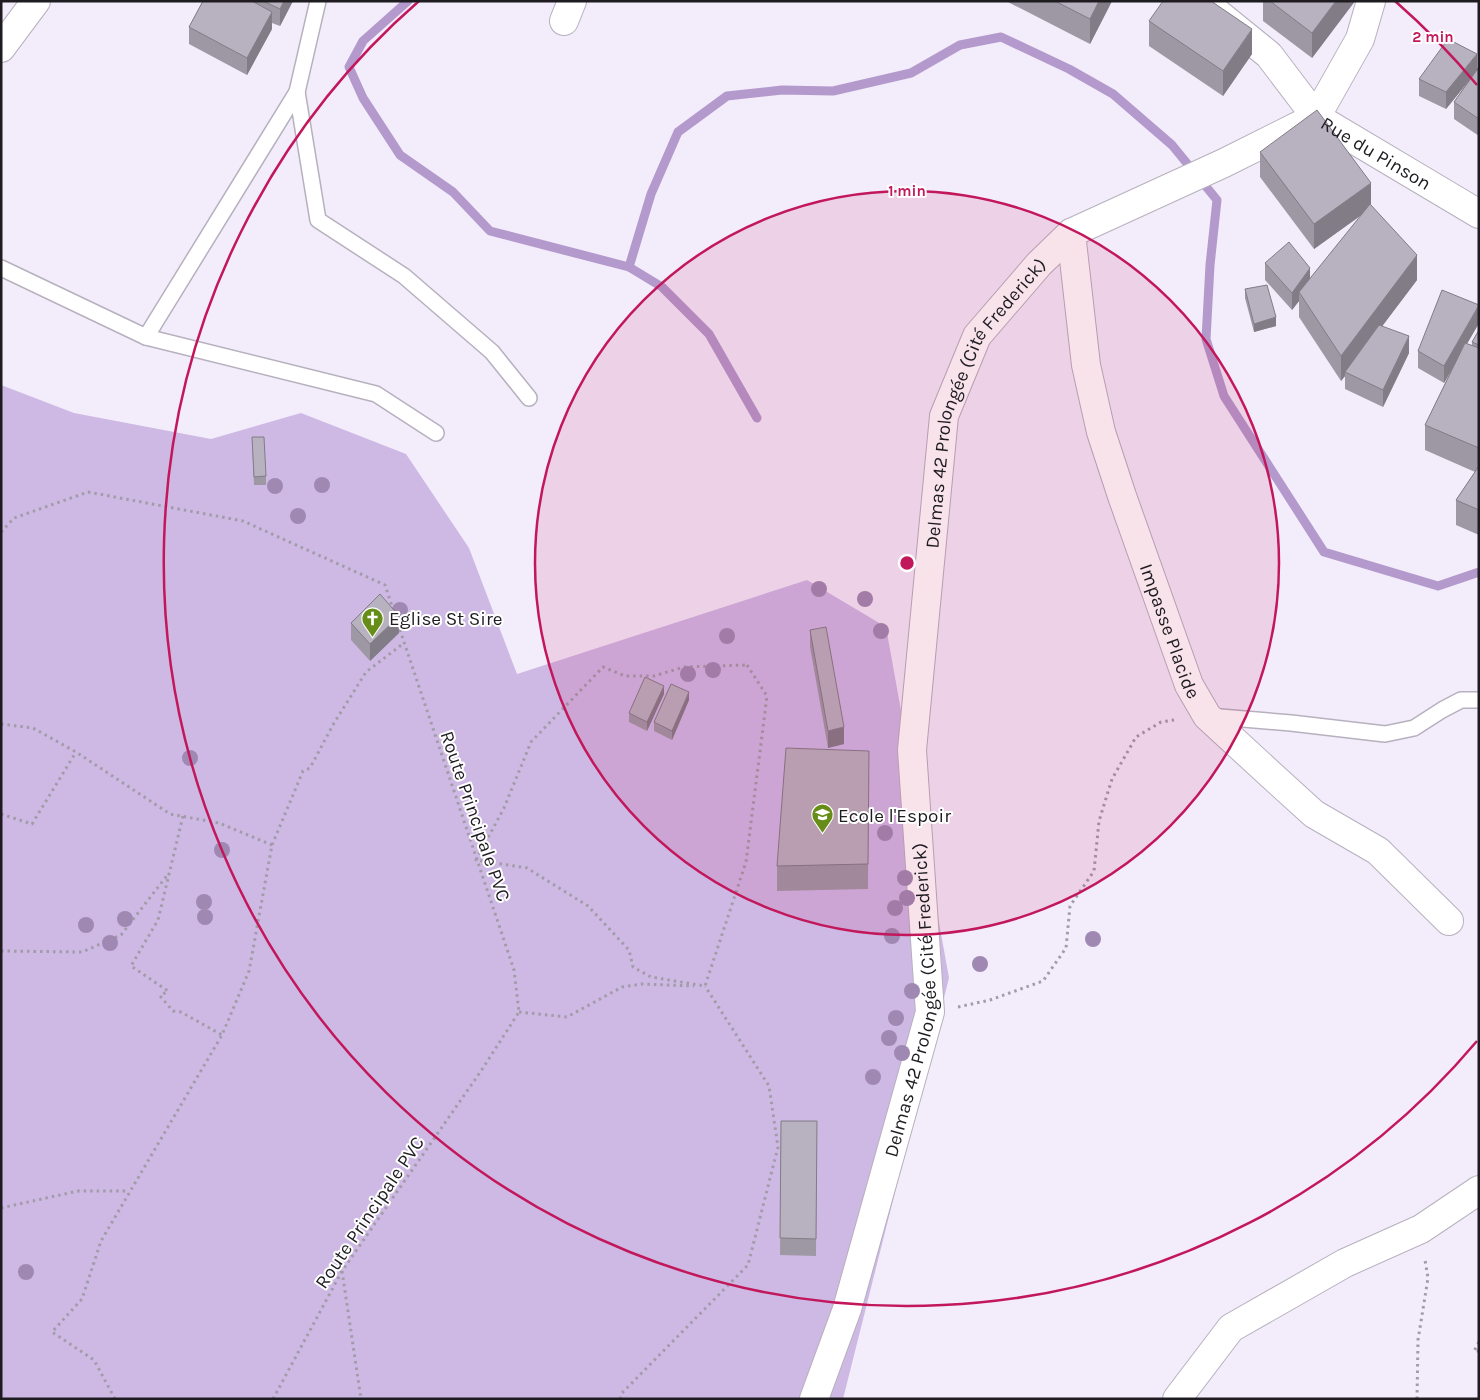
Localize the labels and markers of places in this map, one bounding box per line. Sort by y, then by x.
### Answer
centre of rings [898,554,916,572]
church icon: Eglise St Sire [361,606,385,637]
place label: Eglise St Sire [389,608,503,630]
school or university icon: Ecole l'Espoir [810,803,834,834]
place label: Ecole l'Espoir [838,805,951,827]

